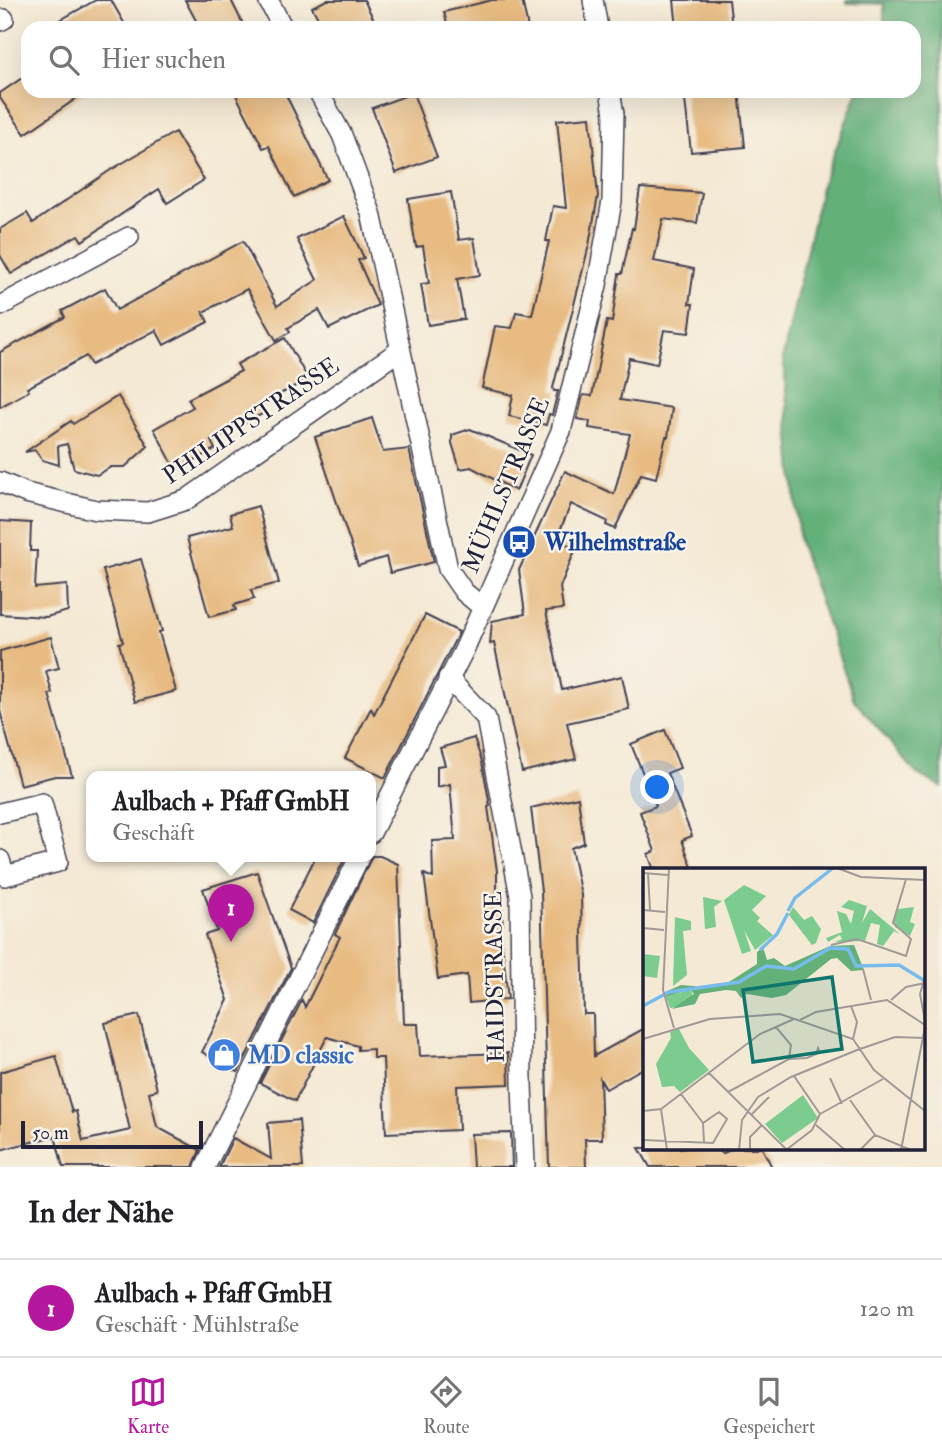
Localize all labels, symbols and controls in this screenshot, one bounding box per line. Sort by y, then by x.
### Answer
search box [21,21,921,98]
icon: search [45,41,83,79]
text: Hier suchen [101,44,226,76]
street label: PHILIPPSTRASSE [157,351,345,491]
street label: MÜHLSTRASSE [455,392,557,578]
bus stop icon: Wilhelmstraße [500,523,538,561]
place label: Wilhelmstraße [543,527,686,558]
your location [640,770,674,804]
popup [86,771,376,862]
text: Aulbach + Pfaff GmbH [112,786,350,818]
text: Geschäft [112,818,195,847]
inset map [643,868,925,1150]
pin: 1 [208,884,254,942]
street label: HAIDSTRASSE [478,891,512,1063]
shop icon: MD classic [205,1036,243,1074]
place label: MD classic [247,1040,354,1071]
scale bar [21,1118,203,1150]
text: 50 m [32,1121,69,1145]
text: In der Nähe [28,1194,173,1231]
text: Aulbach + Pfaff GmbH [95,1278,333,1310]
text: 1 [47,1294,55,1323]
text: 120 m [860,1294,914,1323]
text: Geschäft · Mühlstraße [95,1310,299,1339]
tab: Karte [127,1373,169,1439]
tab: Route [423,1373,469,1439]
tab: Gespeichert [723,1373,815,1439]

